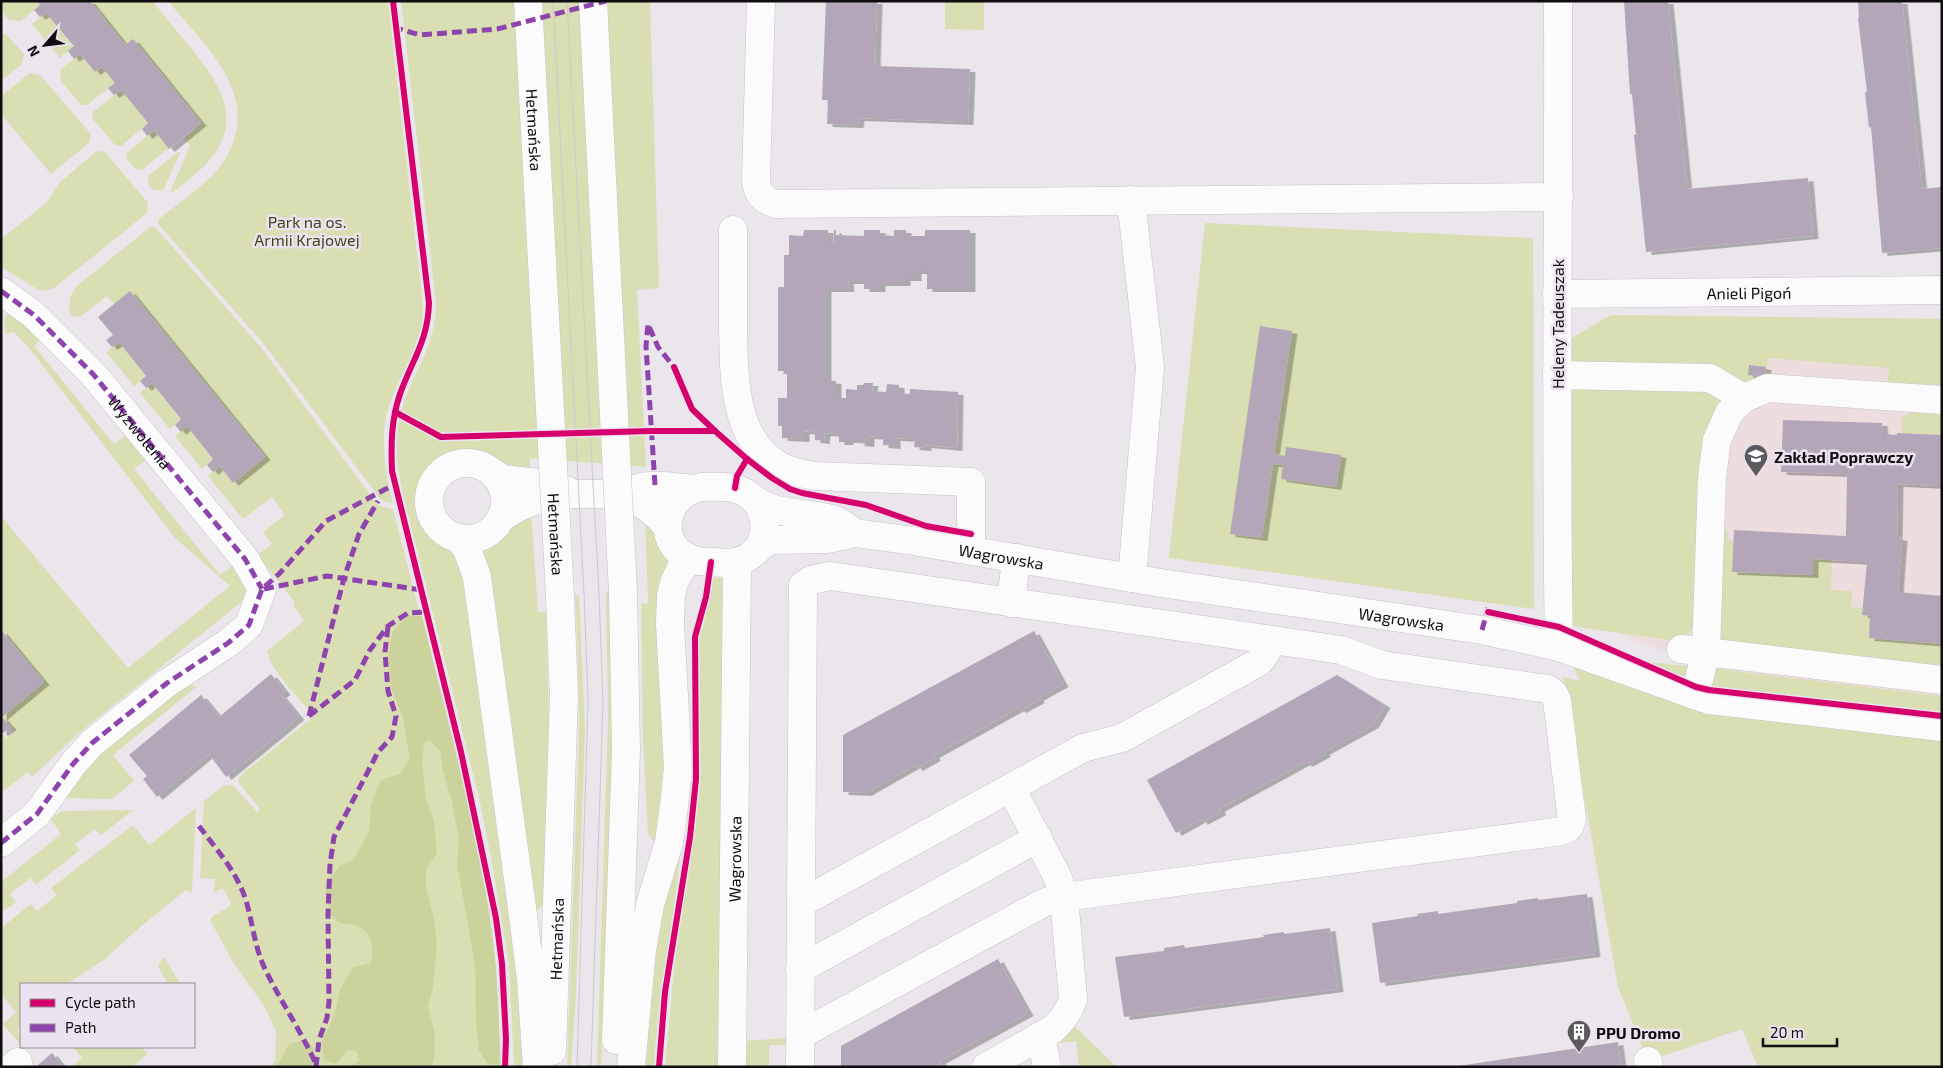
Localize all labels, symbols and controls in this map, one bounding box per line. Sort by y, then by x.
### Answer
north arrow [20,20,70,70]
text: N [23,43,43,60]
street label: Hetmańska [523,88,547,172]
park label: Park na os. Armii Krajowej [254,212,360,250]
street label: Heleny Tadeuszak [1548,259,1567,389]
street label: Anieli Pigoń [1706,282,1791,302]
street label: Wyzwolenia [105,391,176,472]
school or university icon: Zakład Poprawczy [1743,443,1769,477]
place label: Zakład Poprawczy [1774,447,1913,467]
street label: Hetmańska [545,492,568,576]
street label: Wagrowska [957,539,1046,572]
street label: Wagrowska [1357,603,1446,634]
street label: Wagrowska [724,816,744,902]
street label: Hetmańska [545,897,567,981]
legend [20,983,195,1048]
text: Cycle path [65,993,136,1011]
scale bar [1763,1016,1837,1048]
text: Path [65,1018,96,1036]
building icon: PPU Dromo [1566,1019,1592,1053]
place label: PPU Dromo [1596,1023,1681,1042]
text: 20 m [1770,1023,1804,1041]

